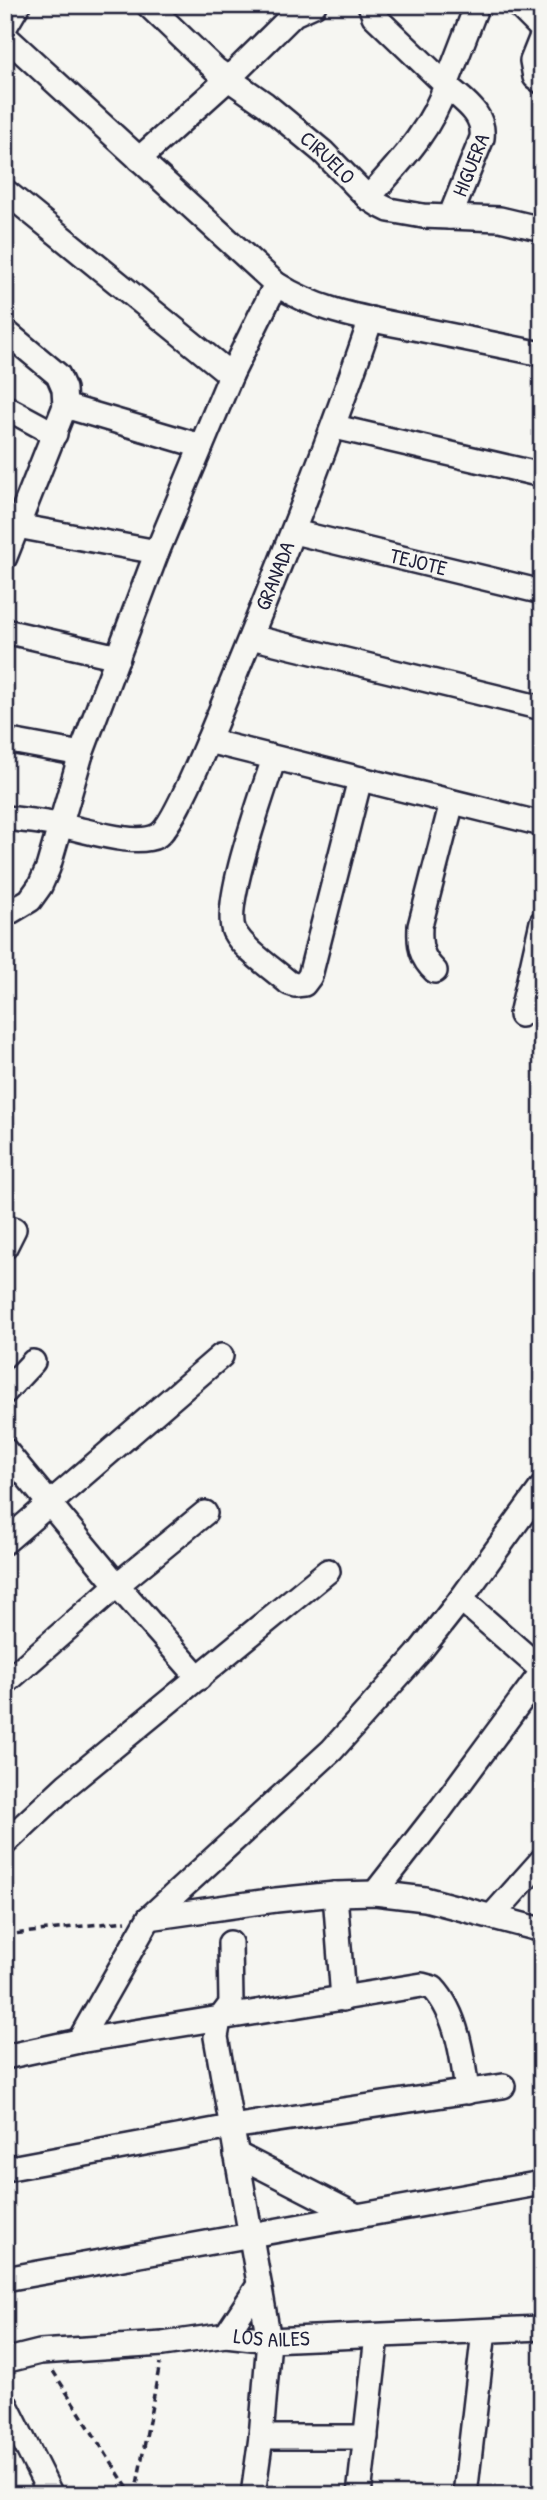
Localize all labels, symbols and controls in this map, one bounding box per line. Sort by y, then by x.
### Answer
street label: CIRUELO [294,124,362,191]
street label: HIGUERA [445,129,496,201]
street label: GRANADA [248,537,301,614]
street label: TEJOTE [387,541,450,582]
street label: LOS AILES [232,2321,310,2354]

